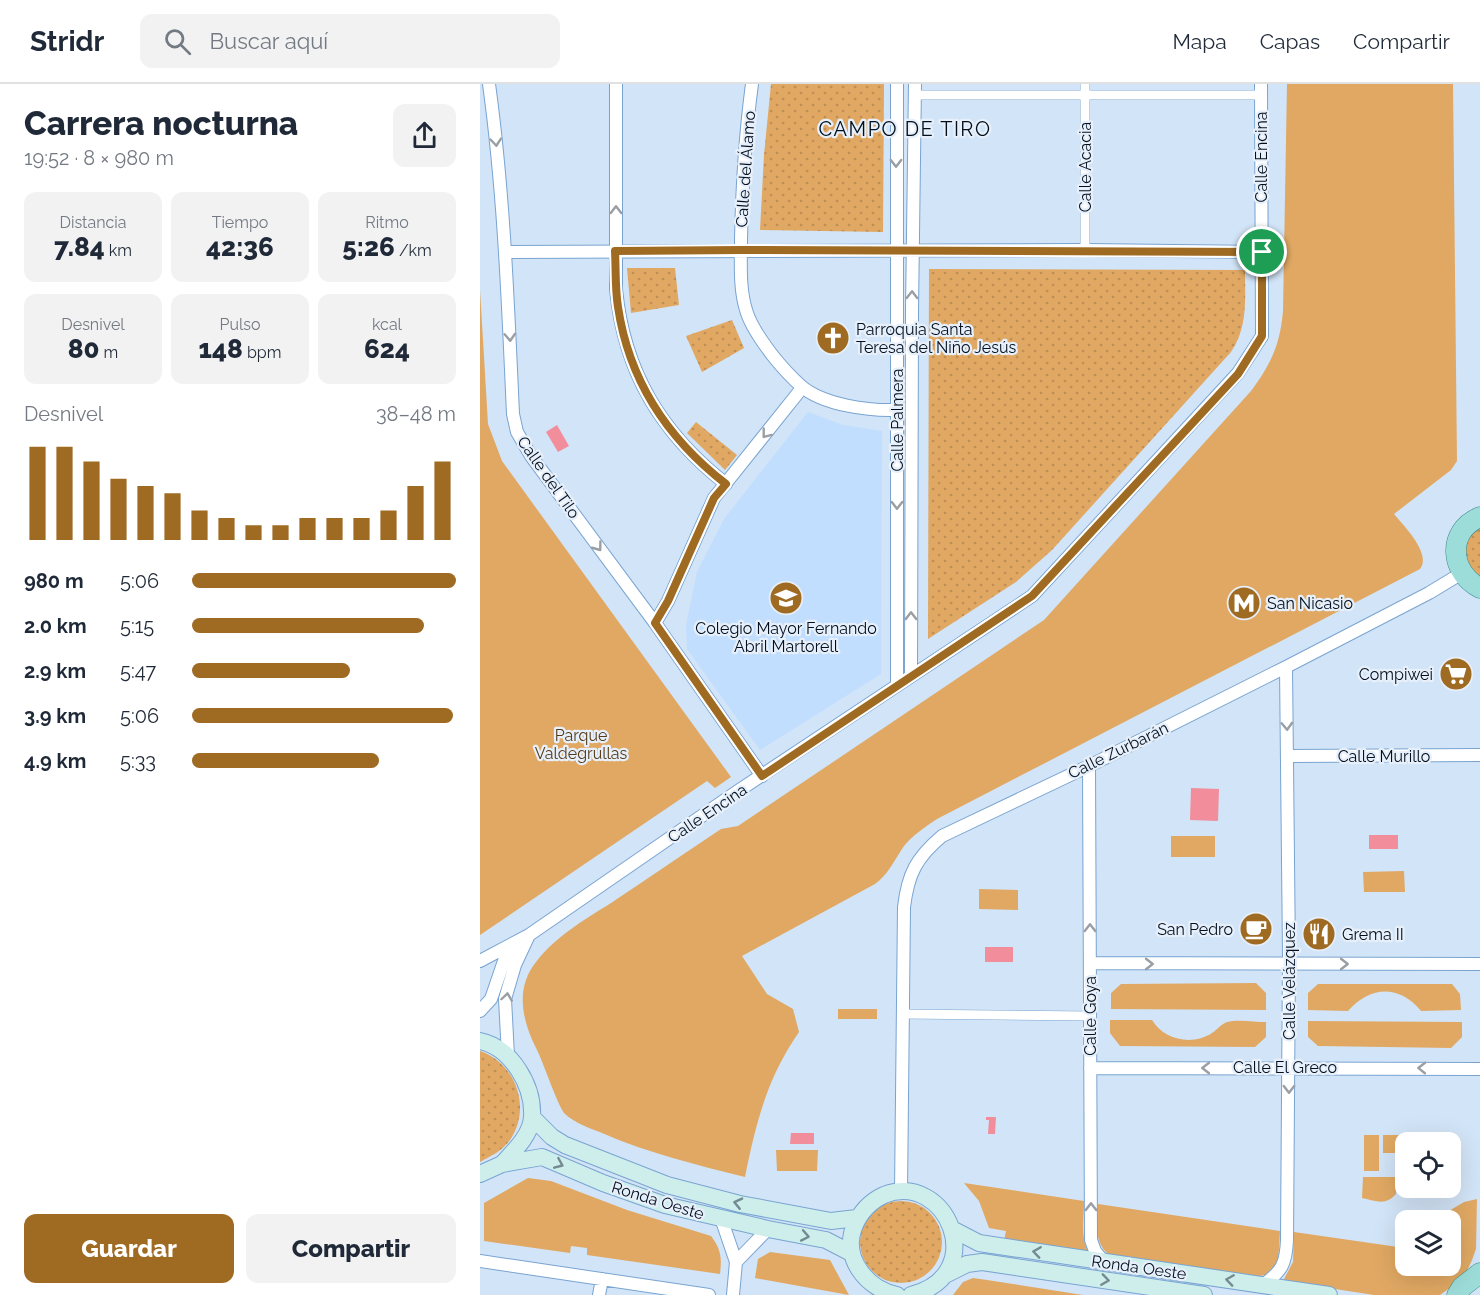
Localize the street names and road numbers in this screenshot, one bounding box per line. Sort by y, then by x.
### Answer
street label: Calle del Álamo [731,110,759,228]
street label: Calle Encina [1252,111,1271,203]
street label: Calle Acacia [1076,122,1095,212]
street label: Calle Palmera [888,368,907,472]
street label: Calle del Tilo [513,433,584,522]
street label: Calle Zurbarán [1065,718,1171,783]
street label: Calle Murillo [1338,747,1430,766]
street label: Calle Encina [664,780,750,847]
street label: Calle Velázquez [1280,922,1299,1040]
street label: Calle Goya [1081,976,1100,1056]
street label: Calle El Greco [1233,1058,1337,1077]
street label: Ronda Oeste [609,1177,706,1224]
street label: Ronda Oeste [1090,1251,1188,1284]

